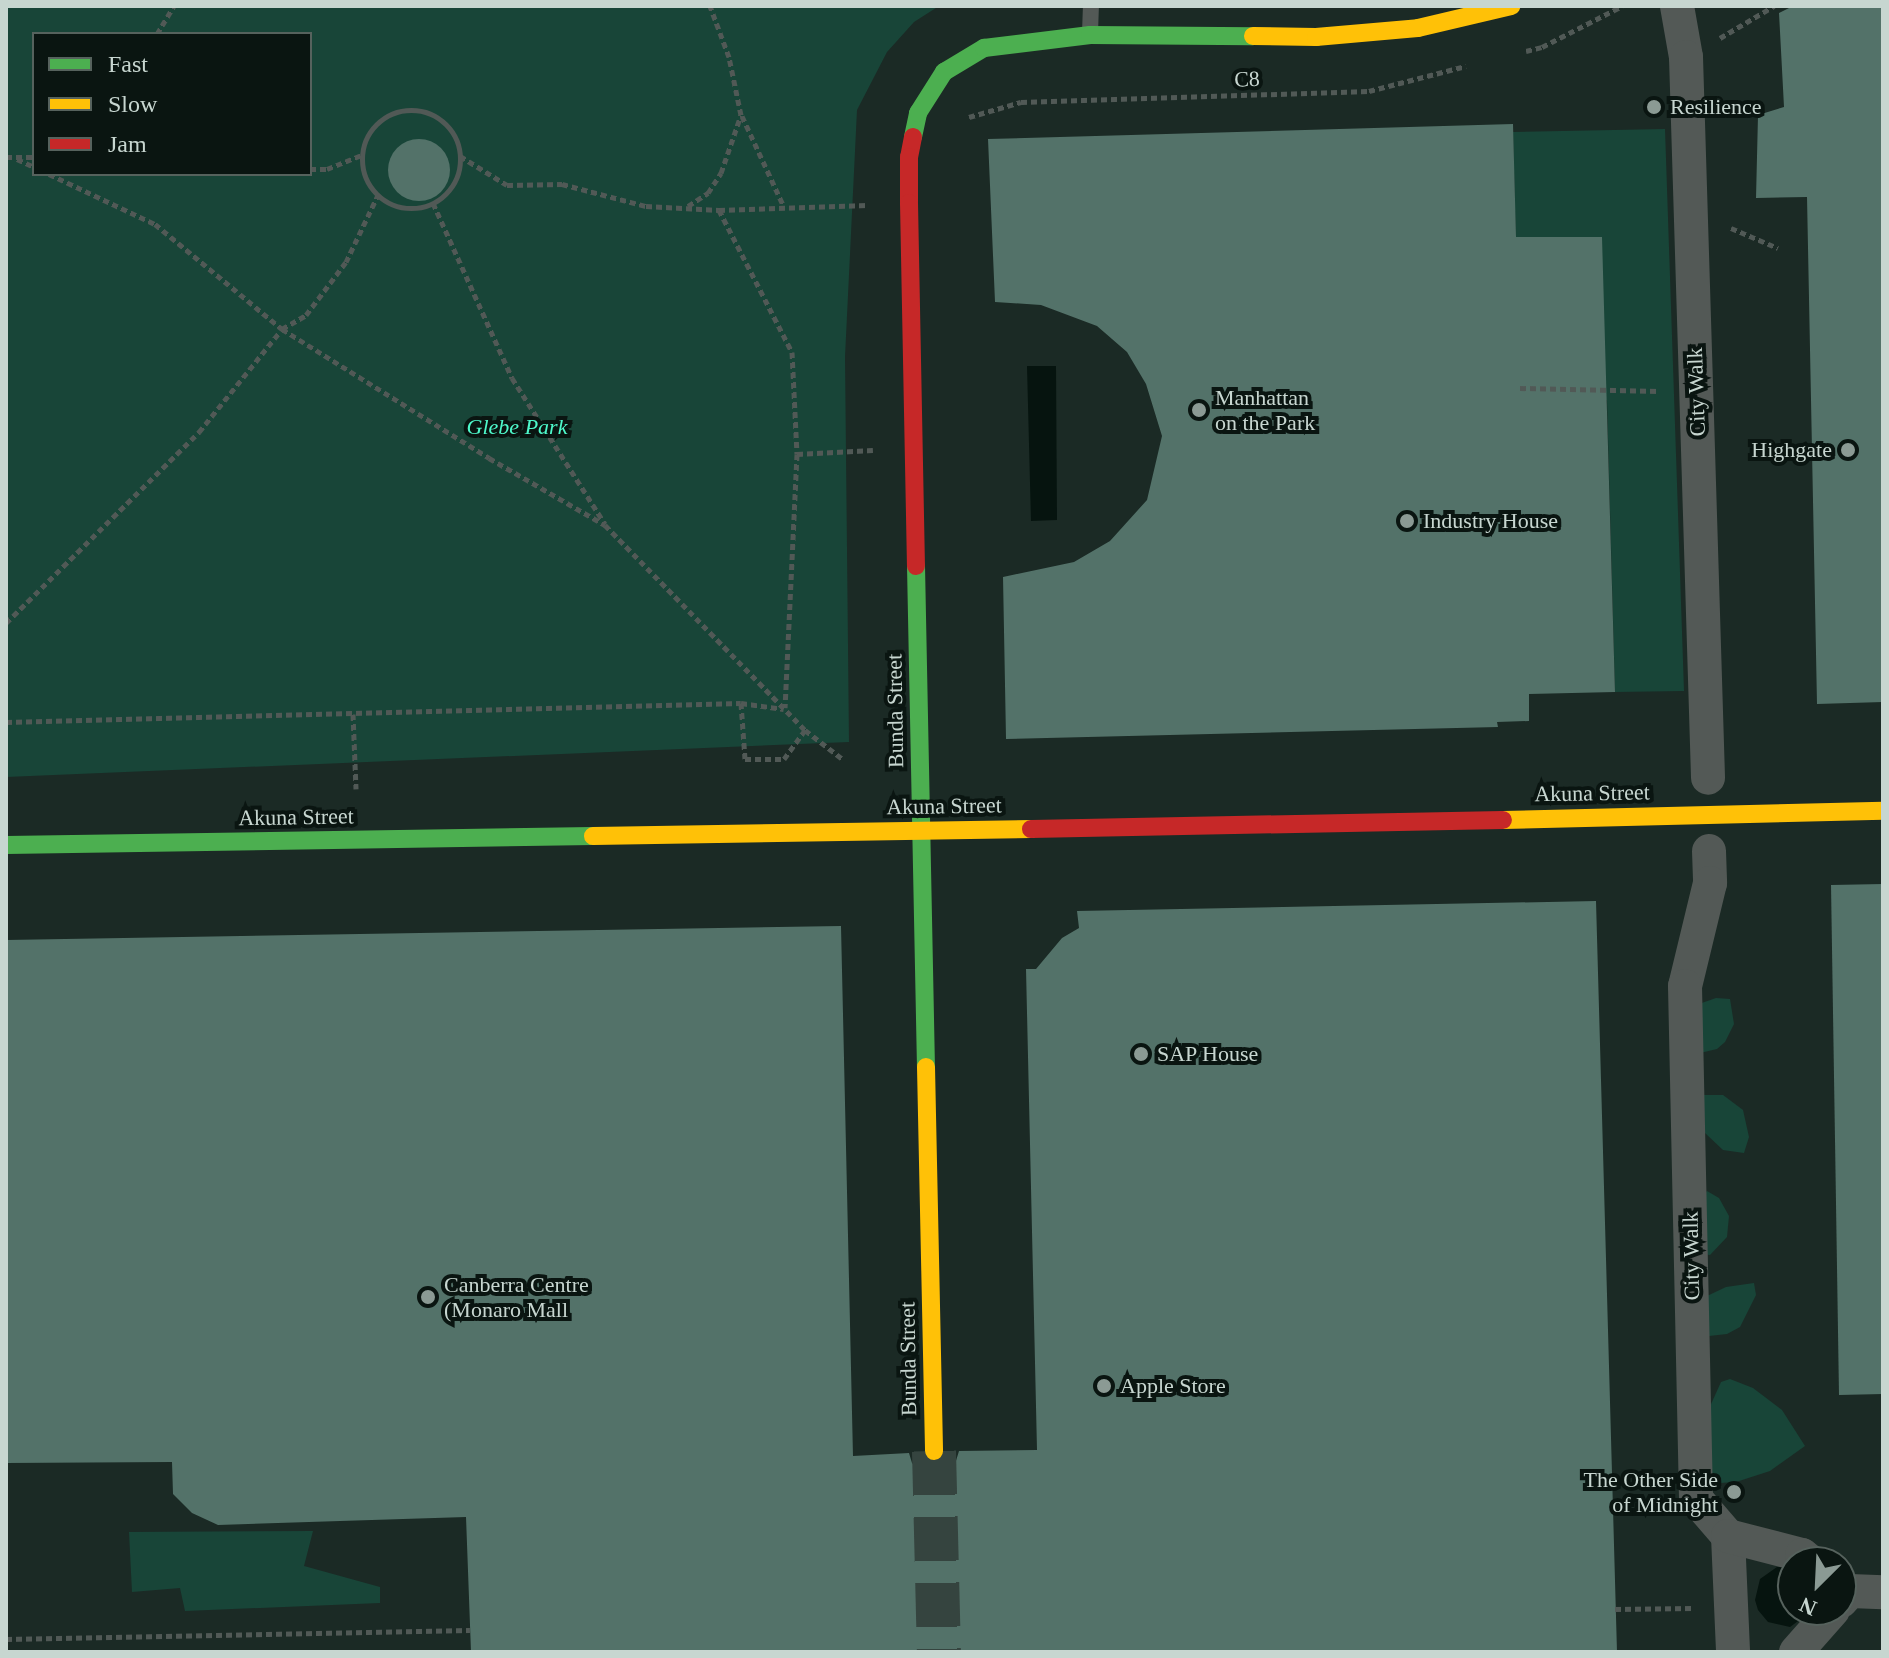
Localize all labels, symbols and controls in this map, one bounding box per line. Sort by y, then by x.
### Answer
legend [32,32,312,176]
text: Fast [108,51,148,77]
street label: C8 [1234,65,1260,93]
text: Slow [108,91,157,117]
place label: Resilience [1670,94,1762,120]
marker: Resilience [1645,98,1663,116]
text: Jam [108,131,147,157]
street label: City Walk [1681,347,1711,437]
place label: Manhattan on the Park [1215,384,1315,436]
marker: Manhattan on the Park [1190,401,1208,419]
park label: Glebe Park [467,414,567,440]
place label: Highgate [1751,437,1832,463]
marker: Highgate [1839,441,1857,459]
place label: Industry House [1423,508,1558,534]
marker: Industry House [1398,512,1416,530]
street label: Bunda Street [881,654,909,768]
street label: Akuna Street [1534,779,1650,807]
street label: Akuna Street [886,792,1002,820]
street label: Akuna Street [238,803,354,831]
place label: SAP House [1157,1041,1259,1067]
marker: SAP House [1132,1045,1150,1063]
street label: City Walk [1677,1211,1705,1301]
place label: Canberra Centre (Monaro Mall [444,1271,589,1322]
marker: Canberra Centre (Monaro Mall [419,1288,437,1306]
street label: Bunda Street [894,1302,922,1416]
place label: Apple Store [1120,1373,1226,1399]
marker: Apple Store [1095,1377,1113,1395]
place label: The Other Side of Midnight [1584,1466,1718,1518]
marker: The Other Side of Midnight [1725,1483,1743,1501]
north arrow [1777,1546,1857,1626]
text: N [1796,1592,1820,1621]

